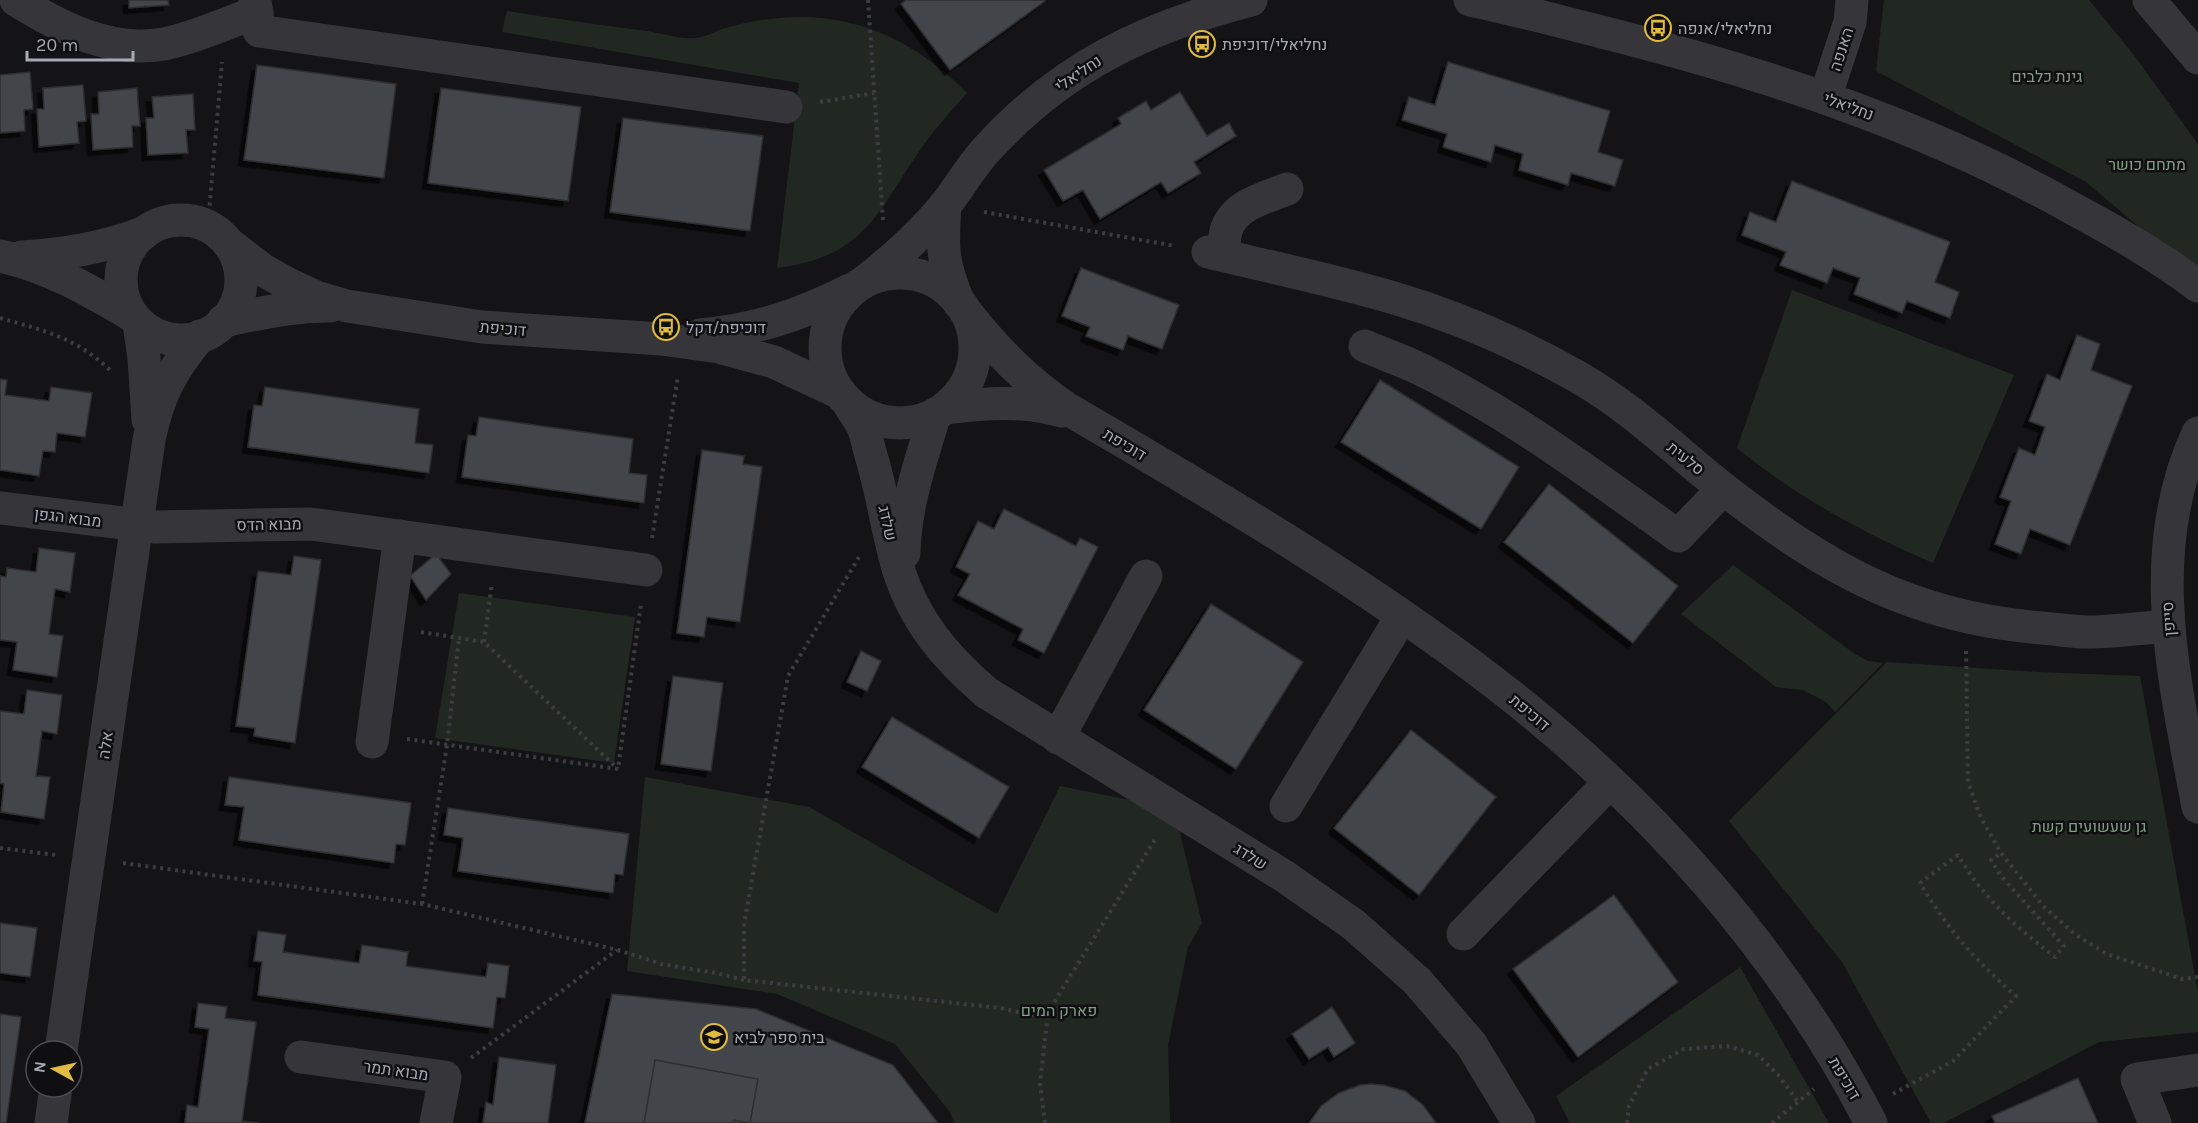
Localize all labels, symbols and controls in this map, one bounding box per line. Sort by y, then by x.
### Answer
bus stop icon: נחליאלי/אנפה [1643,13,1673,43]
place label: נחליאלי/אנפה [1678,19,1772,38]
scale bar [27,24,134,62]
street label: האנפה [1826,25,1857,73]
bus stop icon: נחליאלי/דוכיפת [1187,29,1217,59]
text: 20 m [36,34,78,56]
place label: נחליאלי/דוכיפת [1222,35,1327,54]
street label: נחליאלי [1051,51,1105,96]
park label: גינת כלבים [2012,67,2082,86]
street label: נחליאלי [1821,89,1876,124]
park label: מתחם כושר [2108,155,2186,174]
bus stop icon: דוכיפת/דקל [651,312,681,342]
street label: דוכיפת [479,317,527,340]
place label: דוכיפת/דקל [686,318,766,337]
street label: דוכיפת [1100,424,1150,465]
street label: סלעית [1663,438,1708,479]
street label: מבוא הגפן [33,504,103,531]
street label: שלדג [874,504,901,543]
street label: מבוא הדס [236,514,302,535]
street label: סייפן [2158,601,2179,637]
street label: דוכיפת [1506,690,1554,735]
street label: אלה [94,730,117,760]
park label: גן שעשועים קשת [2032,817,2146,836]
street label: שלדג [1231,839,1271,874]
park label: פארק המים [1021,1001,1097,1020]
school or university icon: בית ספר לביא [699,1022,729,1052]
place label: בית ספר לביא [734,1028,825,1047]
north arrow [24,1039,84,1099]
street label: דוכיפת [1824,1053,1865,1103]
street label: מבוא תמר [362,1057,430,1084]
text: N [29,1060,50,1074]

